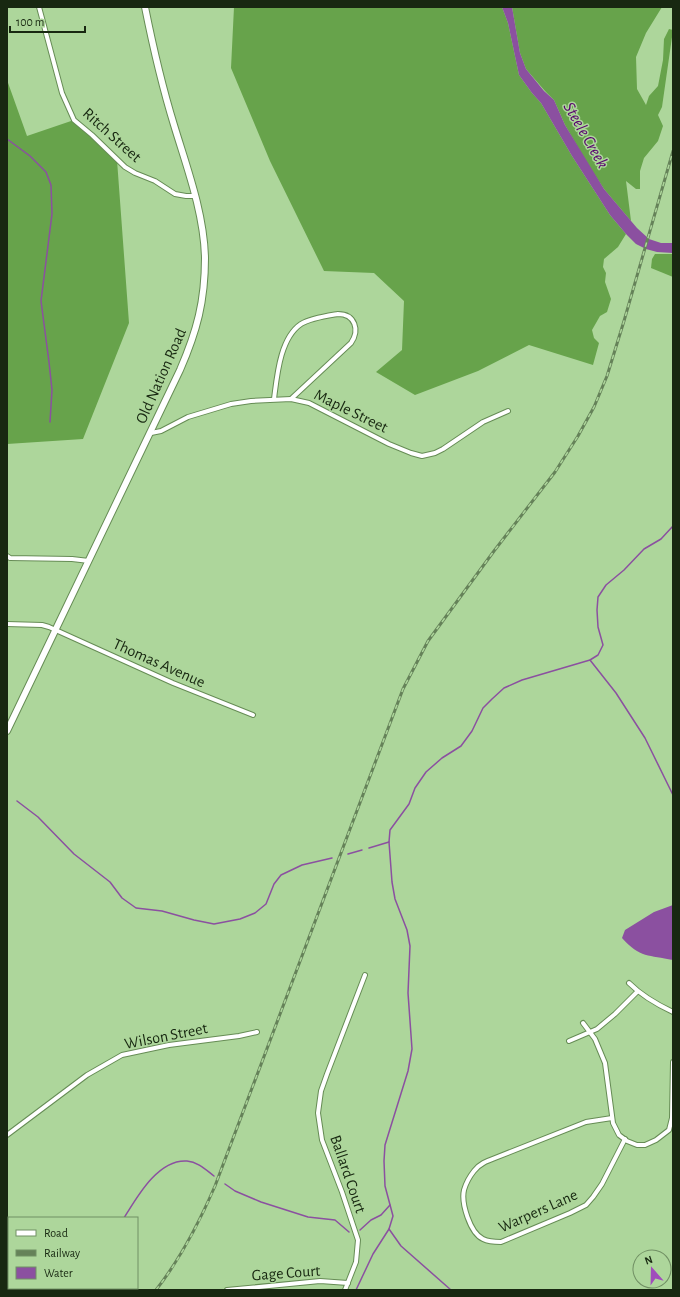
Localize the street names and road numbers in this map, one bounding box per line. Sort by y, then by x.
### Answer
street label: Ritch Street [80,105,144,165]
street label: Old Nation Road [133,326,189,426]
street label: Maple Street [312,386,390,436]
street label: Thomas Avenue [110,636,208,690]
street label: Wilson Street [123,1020,209,1052]
street label: Ballard Court [327,1133,369,1215]
street label: Warpers Lane [496,1186,580,1236]
street label: Gage Court [251,1263,321,1283]

